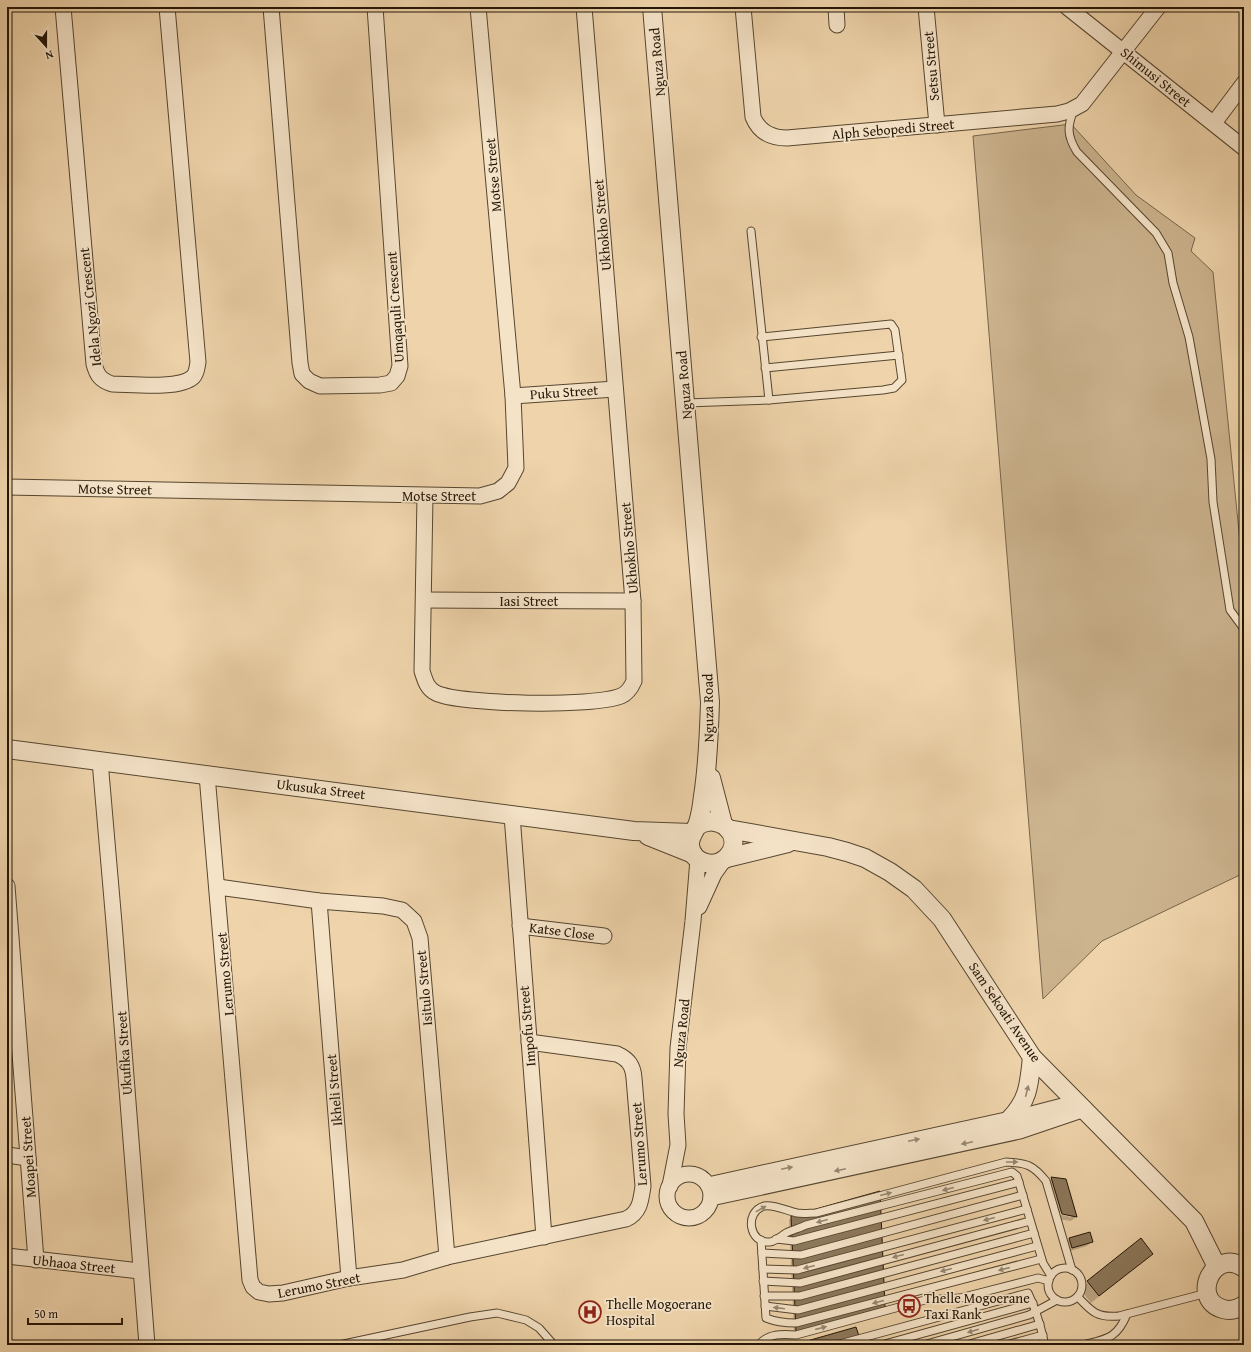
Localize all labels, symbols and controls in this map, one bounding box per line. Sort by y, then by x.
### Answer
north arrow [26,26,66,66]
street label: Nguza Road [644,26,670,97]
street label: Setsu Street [918,30,944,102]
street label: Shimusi Street [1116,42,1196,112]
text: N [43,47,56,64]
street label: Alph Sebopedi Street [831,114,955,144]
street label: Motse Street [480,137,506,213]
street label: Ukhokho Street [588,178,616,272]
street label: Idela Ngozi Crescent [74,247,106,367]
street label: Umqaquli Crescent [381,251,409,363]
street label: Nguza Road [671,349,697,420]
street label: Puku Street [529,380,599,404]
street label: Motse Street [78,478,152,500]
street label: Motse Street [402,486,476,506]
street label: Ukhokho Street [615,501,643,595]
street label: Iasi Street [500,591,559,611]
street label: Nguza Road [697,673,719,743]
street label: Ukusuka Street [275,774,367,804]
street label: Katse Close [528,917,596,945]
street label: Lerumo Street [211,931,239,1017]
street label: Isitulo Street [411,949,437,1027]
street label: Sam Sekoati Avenue [964,958,1046,1066]
street label: Impofu Street [514,985,540,1067]
street label: Nguza Road [667,997,695,1068]
street label: Ukufika Street [111,1010,137,1096]
street label: Ikheli Street [321,1053,347,1127]
one-way arrow [1024,1084,1030,1096]
street label: Lerumo Street [626,1101,652,1187]
street label: Moapei Street [15,1115,41,1198]
one-way arrow [908,1137,920,1143]
one-way arrow [961,1140,973,1146]
one-way arrow [1006,1159,1018,1166]
one-way arrow [781,1164,793,1170]
one-way arrow [834,1168,846,1174]
one-way arrow [942,1186,954,1192]
one-way arrow [880,1191,892,1197]
one-way arrow [755,1206,767,1213]
one-way arrow [983,1216,995,1222]
one-way arrow [816,1218,828,1224]
street label: Ubhaoa Street [32,1250,116,1278]
one-way arrow [892,1254,904,1260]
one-way arrow [803,1264,815,1270]
one-way arrow [997,1266,1009,1272]
street label: Lerumo Street [276,1267,362,1303]
one-way arrow [939,1268,952,1274]
place label: Thelle Mogoerane Taxi Rank [924,1288,1030,1324]
bus stop icon: Thelle Mogoerane Taxi Rank [896,1293,922,1319]
place label: Thelle Mogoerane Hospital [606,1294,712,1330]
hospital icon: Thelle Mogoerane Hospital [577,1299,603,1325]
one-way arrow [872,1299,884,1305]
scale bar [28,1300,122,1326]
text: 50 m [34,1305,58,1322]
one-way arrow [773,1305,785,1311]
one-way arrow [815,1325,827,1331]
one-way arrow [966,1328,978,1334]

